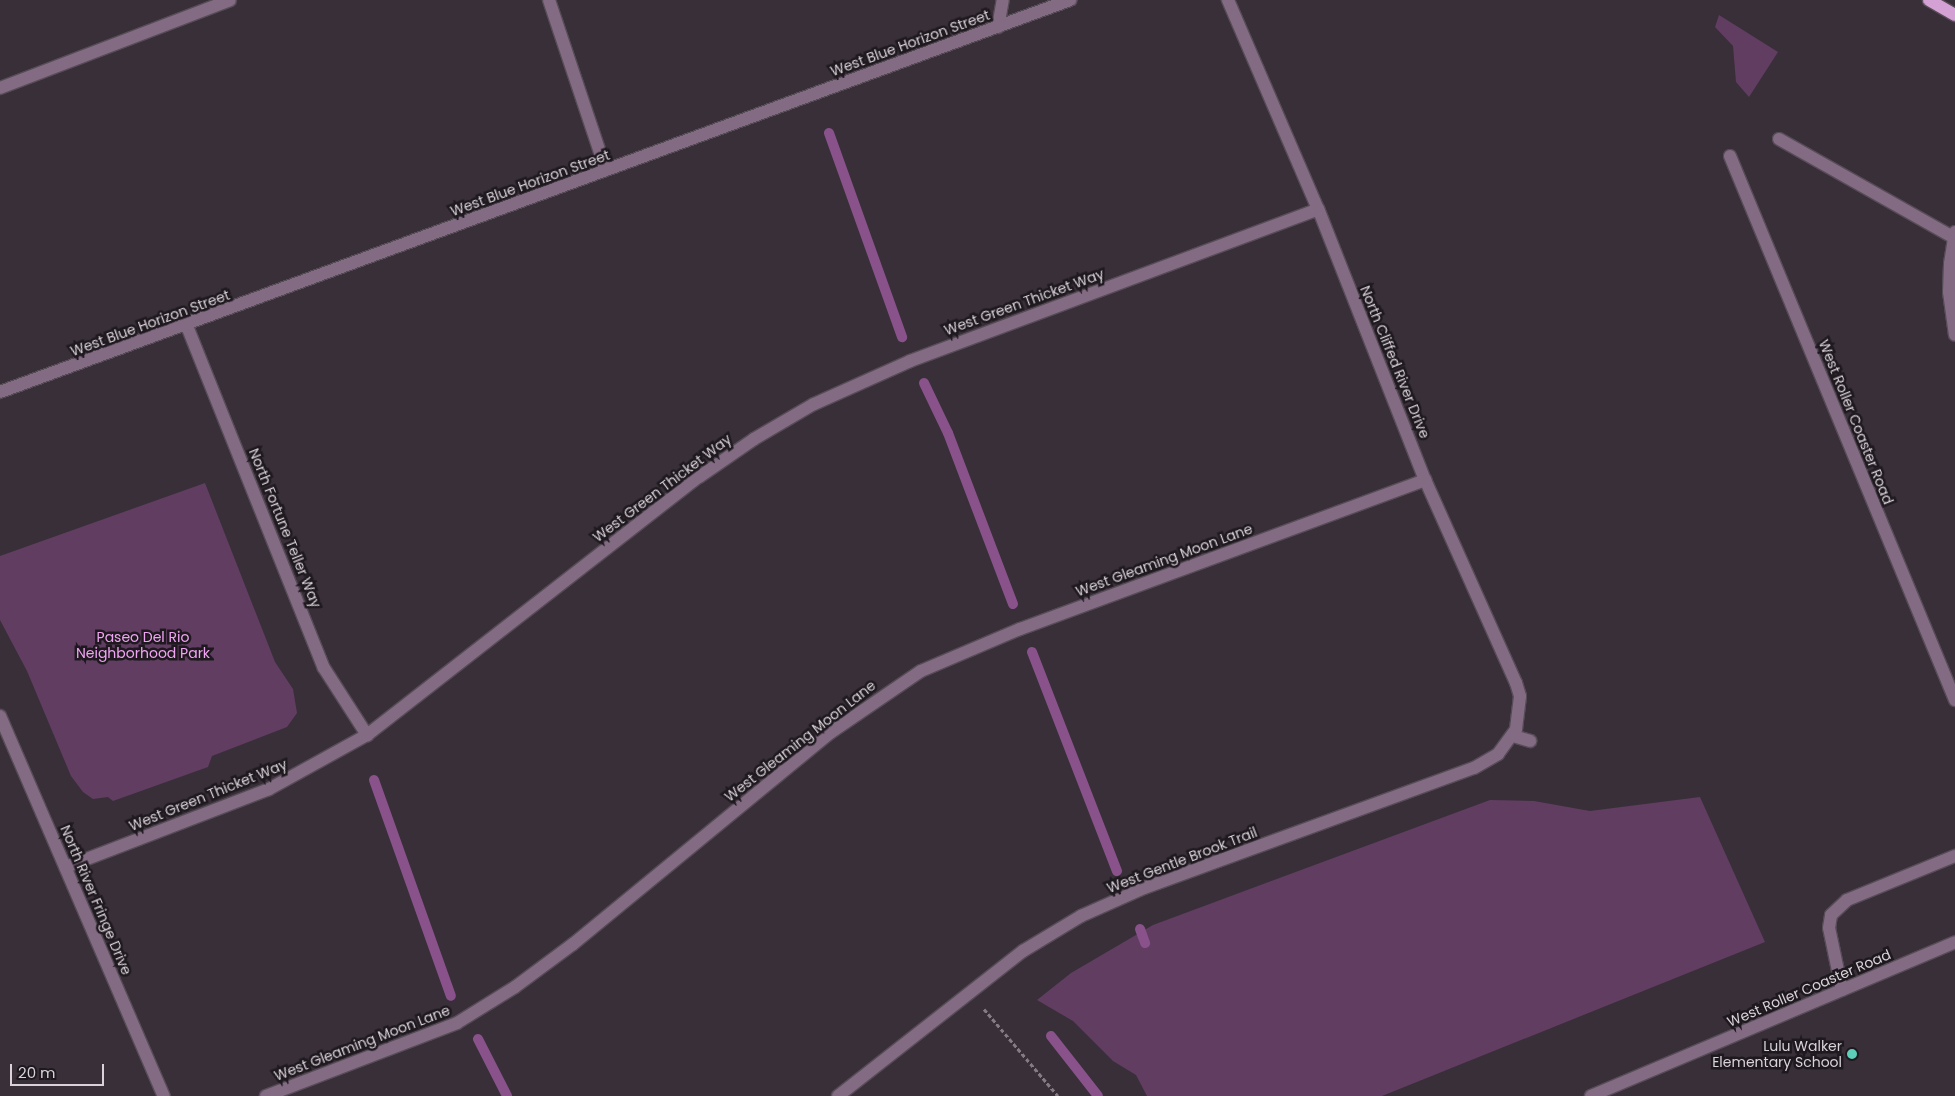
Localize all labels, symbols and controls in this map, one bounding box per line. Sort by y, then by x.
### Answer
street label: West Blue Horizon Street [828,6,992,80]
street label: West Blue Horizon Street [448,146,612,220]
street label: West Green Thicket Way [942,265,1106,339]
street label: North Cliffed River Drive [1357,283,1433,441]
street label: West Blue Horizon Street [68,286,232,360]
street label: West Roller Coaster Road [1815,337,1897,507]
street label: West Green Thicket Way [590,430,734,546]
street label: North Fortune Teller Way [245,446,325,610]
street label: West Gleaming Moon Lane [1073,520,1255,600]
park label: Paseo Del Rio Neighborhood Park [76,629,210,662]
street label: West Gleaming Moon Lane [721,677,879,805]
street label: West Green Thicket Way [127,756,289,834]
street label: North River Fringe Drive [57,823,135,977]
street label: West Gentle Brook Trail [1104,824,1260,896]
street label: West Roller Coaster Road [1725,946,1893,1030]
street label: West Gleaming Moon Lane [272,1002,452,1084]
place label: Lulu Walker Elementary School [1712,1038,1842,1070]
marker: Lulu Walker Elementary School [1846,1048,1858,1060]
scale bar [12,1054,106,1086]
text: 20 m [18,1062,56,1083]

